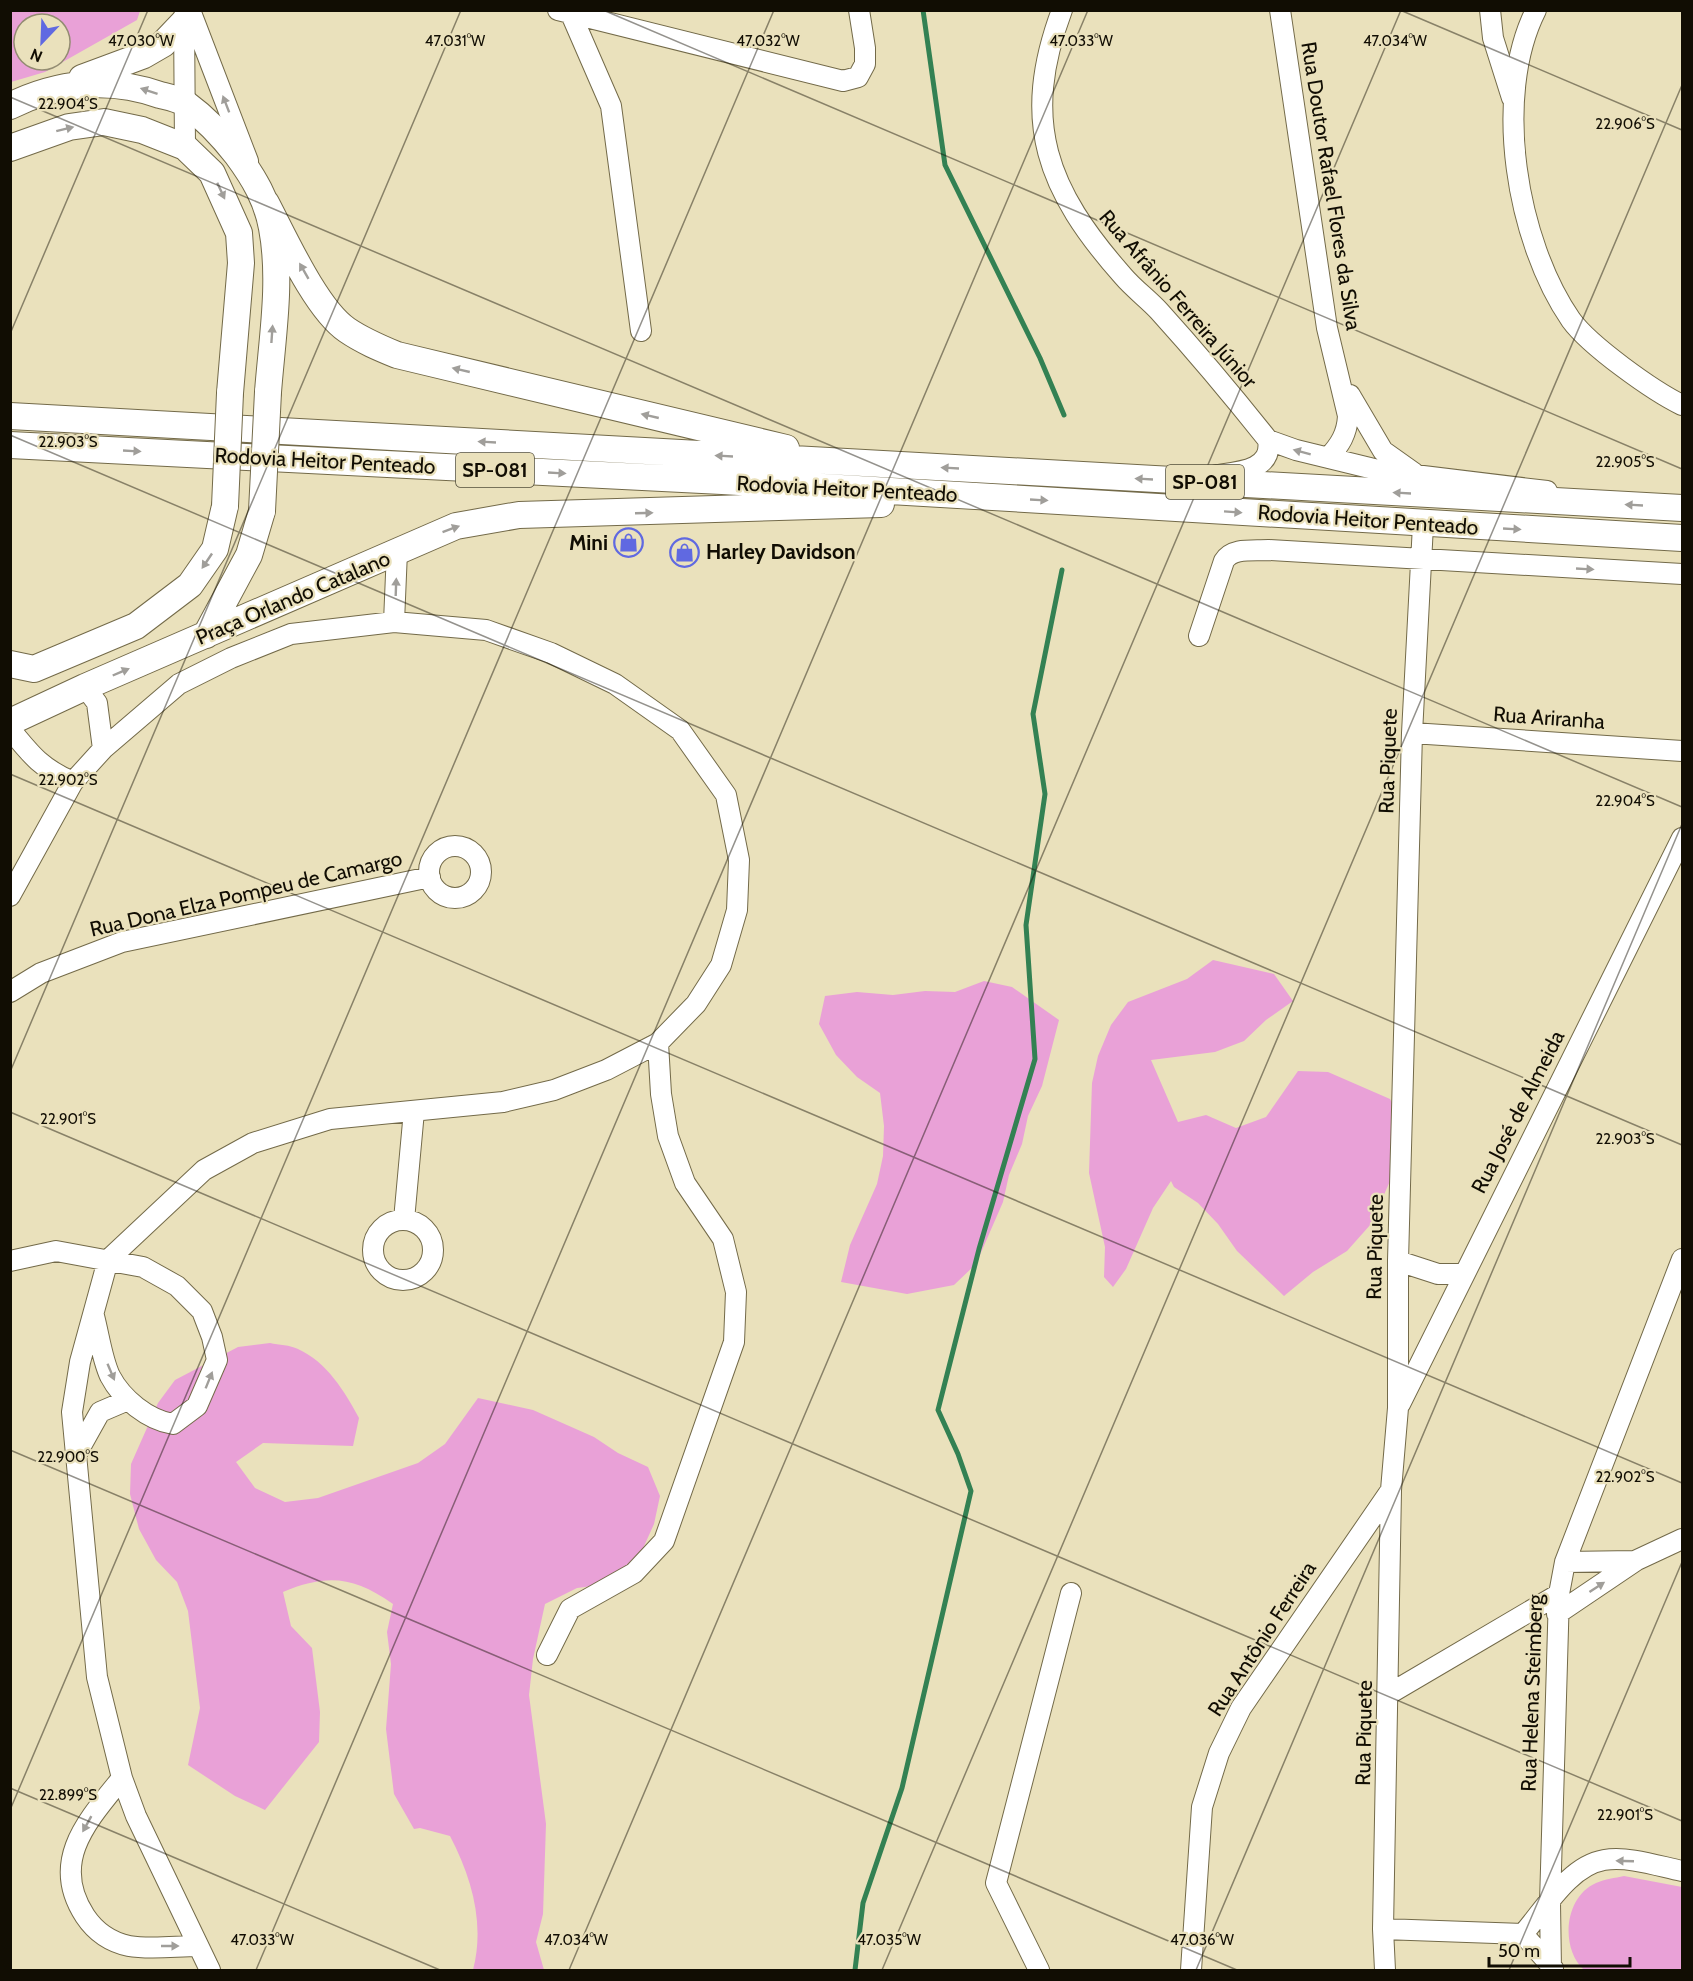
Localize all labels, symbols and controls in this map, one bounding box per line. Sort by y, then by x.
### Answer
north arrow [12,12,72,72]
text: 47.030°W [108,32,175,50]
text: 47.031°W [425,32,486,50]
text: 47.032°W [736,32,801,50]
text: 47.033°W [1049,32,1114,50]
text: 47.034°W [1363,32,1428,50]
street label: Rua Doutor Rafael Flores da Silva [1296,40,1367,332]
text: N [27,44,45,66]
one-way arrow [140,86,158,95]
text: 22.904°S [38,95,98,113]
one-way arrow [221,95,230,113]
text: 22.906°S [1595,115,1655,133]
one-way arrow [56,123,75,133]
one-way arrow [216,183,225,200]
street label: Rua Afrânio Ferreira Júnior [1094,205,1263,393]
one-way arrow [299,262,309,279]
one-way arrow [267,324,277,343]
one-way arrow [451,365,470,375]
one-way arrow [641,410,659,420]
text: 22.903°S [38,433,98,451]
one-way arrow [478,438,497,447]
street label: Rodovia Heitor Penteado [214,442,436,479]
one-way arrow [1293,446,1311,456]
one-way arrow [122,447,141,456]
one-way arrow [714,451,733,461]
road number: SP-081 [456,453,534,487]
text: 22.905°S [1595,453,1655,471]
one-way arrow [940,464,959,473]
road number: SP-081 [1166,465,1244,499]
one-way arrow [548,468,567,477]
street label: Rodovia Heitor Penteado [736,470,958,507]
one-way arrow [1135,474,1154,484]
one-way arrow [1393,488,1412,497]
one-way arrow [1029,495,1048,505]
street label: Rodovia Heitor Penteado [1257,499,1479,540]
one-way arrow [1625,501,1644,510]
one-way arrow [1224,507,1243,517]
one-way arrow [635,508,654,518]
one-way arrow [442,523,460,533]
one-way arrow [1502,525,1521,534]
shop icon: Mini [613,527,645,559]
place label: Mini [569,530,608,555]
shop icon: Harley Davidson [669,536,701,568]
place label: Harley Davidson [706,539,856,564]
street label: Praça Orlando Catalano [192,545,394,650]
one-way arrow [201,553,212,569]
one-way arrow [1576,564,1595,573]
one-way arrow [391,577,400,596]
one-way arrow [112,667,130,676]
street label: Rua Ariranha [1492,701,1606,734]
street label: Rua Piquete [1373,707,1402,814]
text: 22.902°S [39,771,98,789]
text: 22.904°S [1595,792,1655,810]
street label: Rua Dona Elza Pompeu de Camargo [87,845,404,942]
street label: Rua José de Almeida [1466,1026,1569,1197]
text: 22.901°S [40,1110,96,1128]
text: 22.903°S [1595,1130,1655,1148]
street label: Rua Piquete [1361,1194,1388,1300]
one-way arrow [106,1364,116,1382]
one-way arrow [205,1371,215,1389]
text: 22.900°S [37,1448,99,1466]
text: 22.902°S [1596,1468,1655,1486]
street label: Rua Antônio Ferreira [1202,1557,1321,1721]
one-way arrow [1589,1582,1605,1593]
street label: Rua Helena Steimberg [1516,1593,1547,1792]
street label: Rua Piquete [1350,1680,1377,1786]
text: 22.899°S [39,1786,97,1804]
text: 22.901°S [1597,1806,1653,1824]
one-way arrow [82,1816,92,1833]
one-way arrow [1615,1856,1634,1865]
scale bar [1489,1930,1630,1968]
text: 47.033°W [230,1931,295,1949]
text: 47.034°W [544,1931,609,1949]
text: 47.035°W [857,1931,922,1949]
text: 47.036°W [1170,1931,1235,1949]
text: 50 m [1498,1940,1540,1962]
one-way arrow [161,1941,180,1951]

